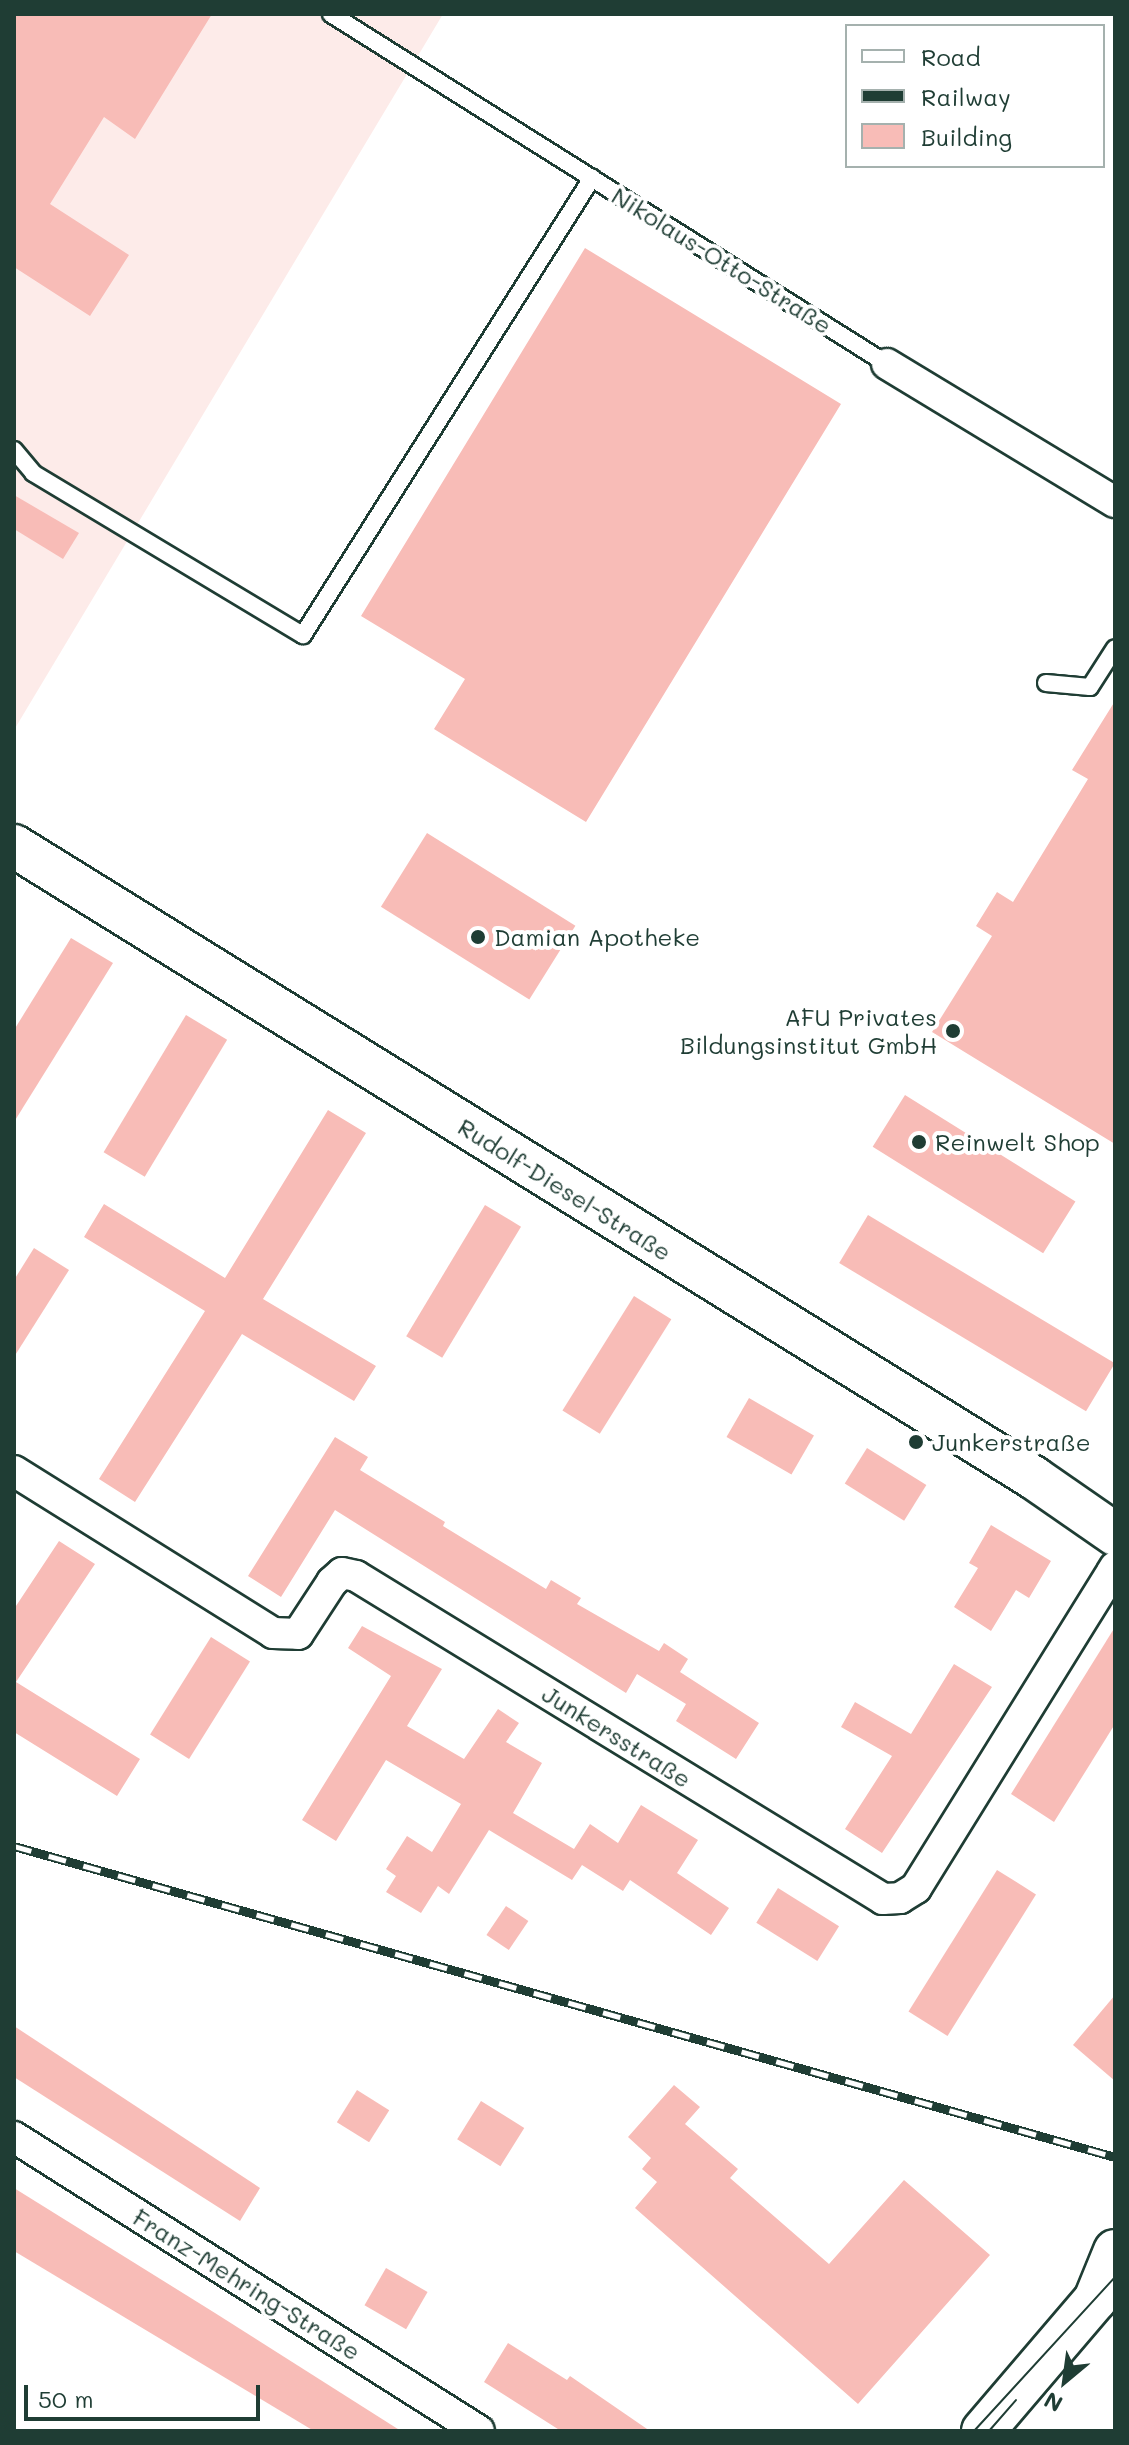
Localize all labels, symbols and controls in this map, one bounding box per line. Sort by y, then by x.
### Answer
legend [845,24,1105,168]
text: Road [921,41,981,72]
text: Railway [921,81,1011,112]
text: Building [921,121,1012,152]
street label: Nikolaus-Otto-Straße [607,181,837,339]
place label: Damian Apotheke [494,923,700,951]
marker: Damian Apotheke [469,928,487,946]
place label: AFU Privates Bildungsinstitut GmbH [680,1003,937,1059]
marker: AFU Privates Bildungsinstitut GmbH [944,1022,962,1040]
street label: Rudolf-Diesel-Straße [453,1112,677,1266]
place label: Reinwelt Shop [935,1128,1100,1156]
marker: Reinwelt Shop [910,1133,928,1151]
place label: Junkerstraße [932,1428,1091,1456]
marker: Junkerstraße [907,1433,925,1451]
street label: Junkersstraße [537,1679,697,1793]
street label: Franz-Mehring-Straße [128,2202,366,2366]
north arrow [1025,2341,1105,2421]
scale bar [28,2369,264,2419]
text: 50 m [38,2383,94,2414]
text: N [1039,2386,1067,2419]

